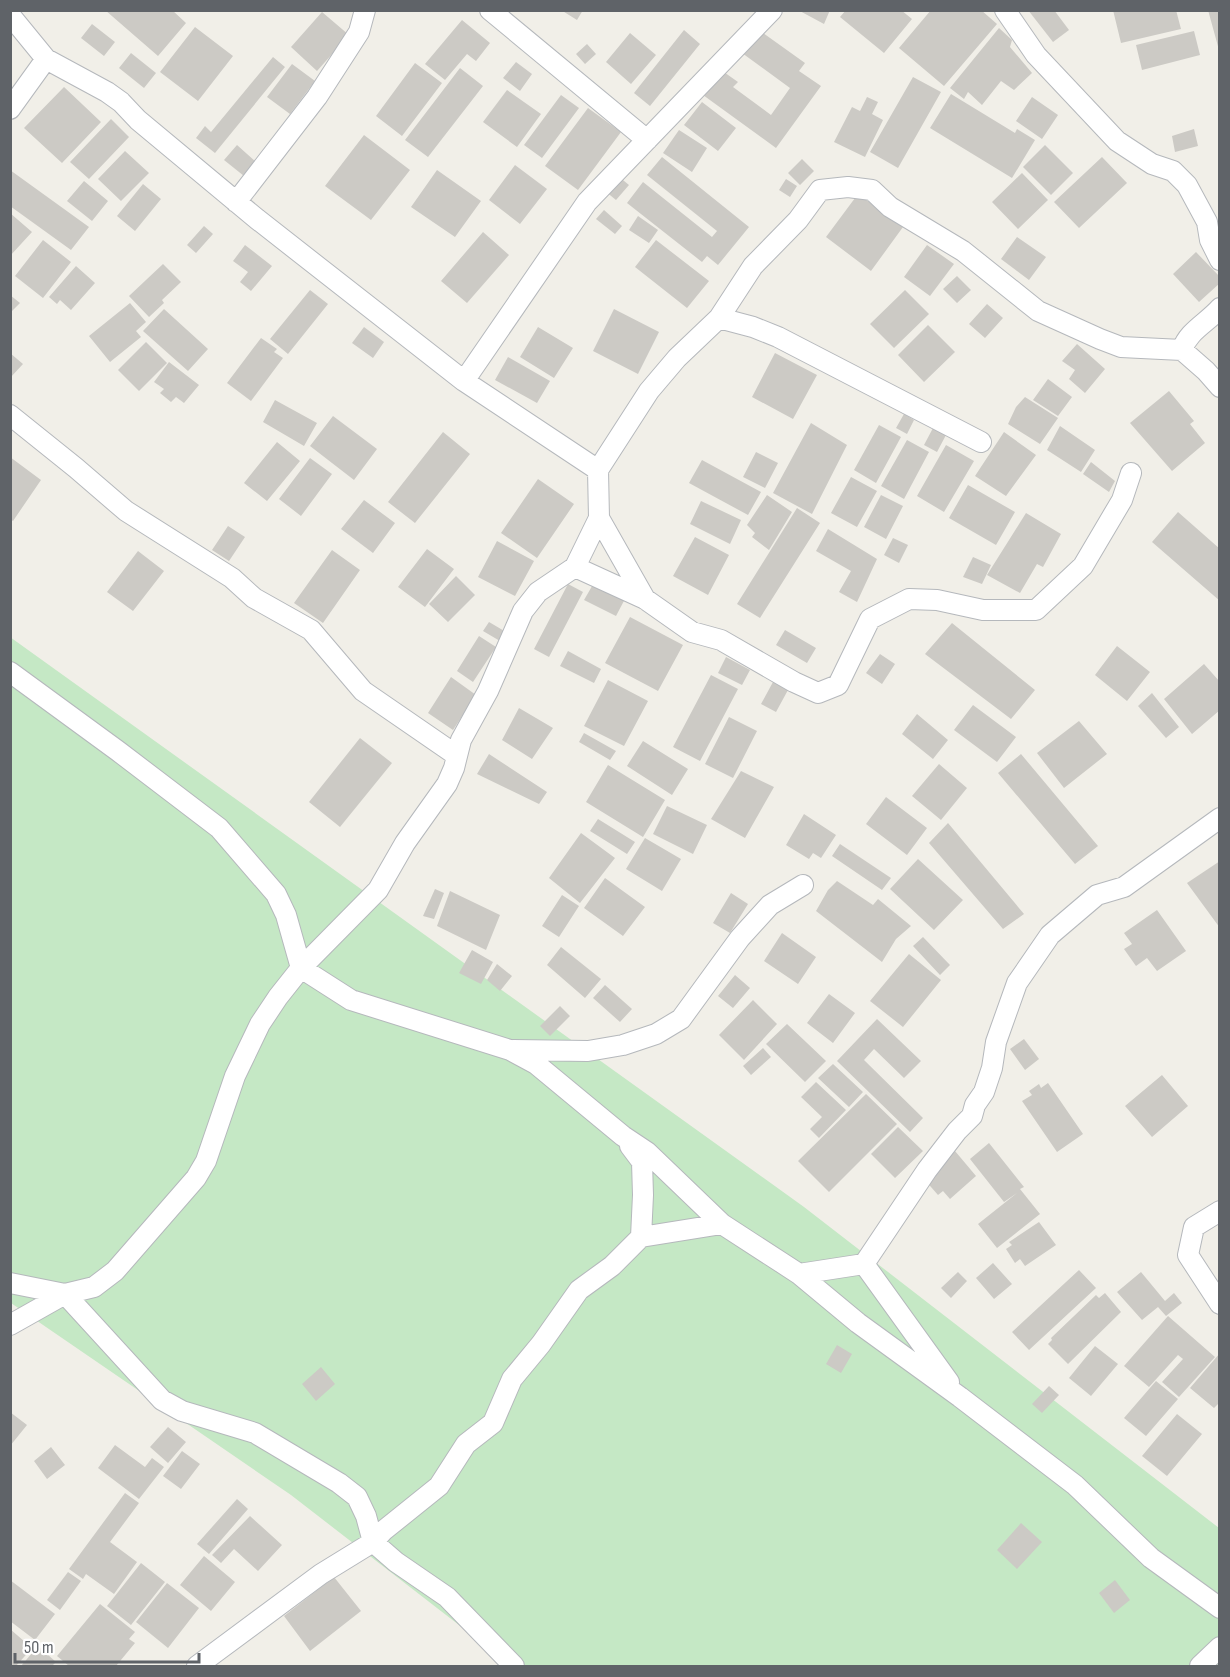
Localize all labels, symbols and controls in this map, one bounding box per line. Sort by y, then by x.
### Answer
scale bar [15,1626,200,1664]
text: 50 m [24,1637,54,1658]

